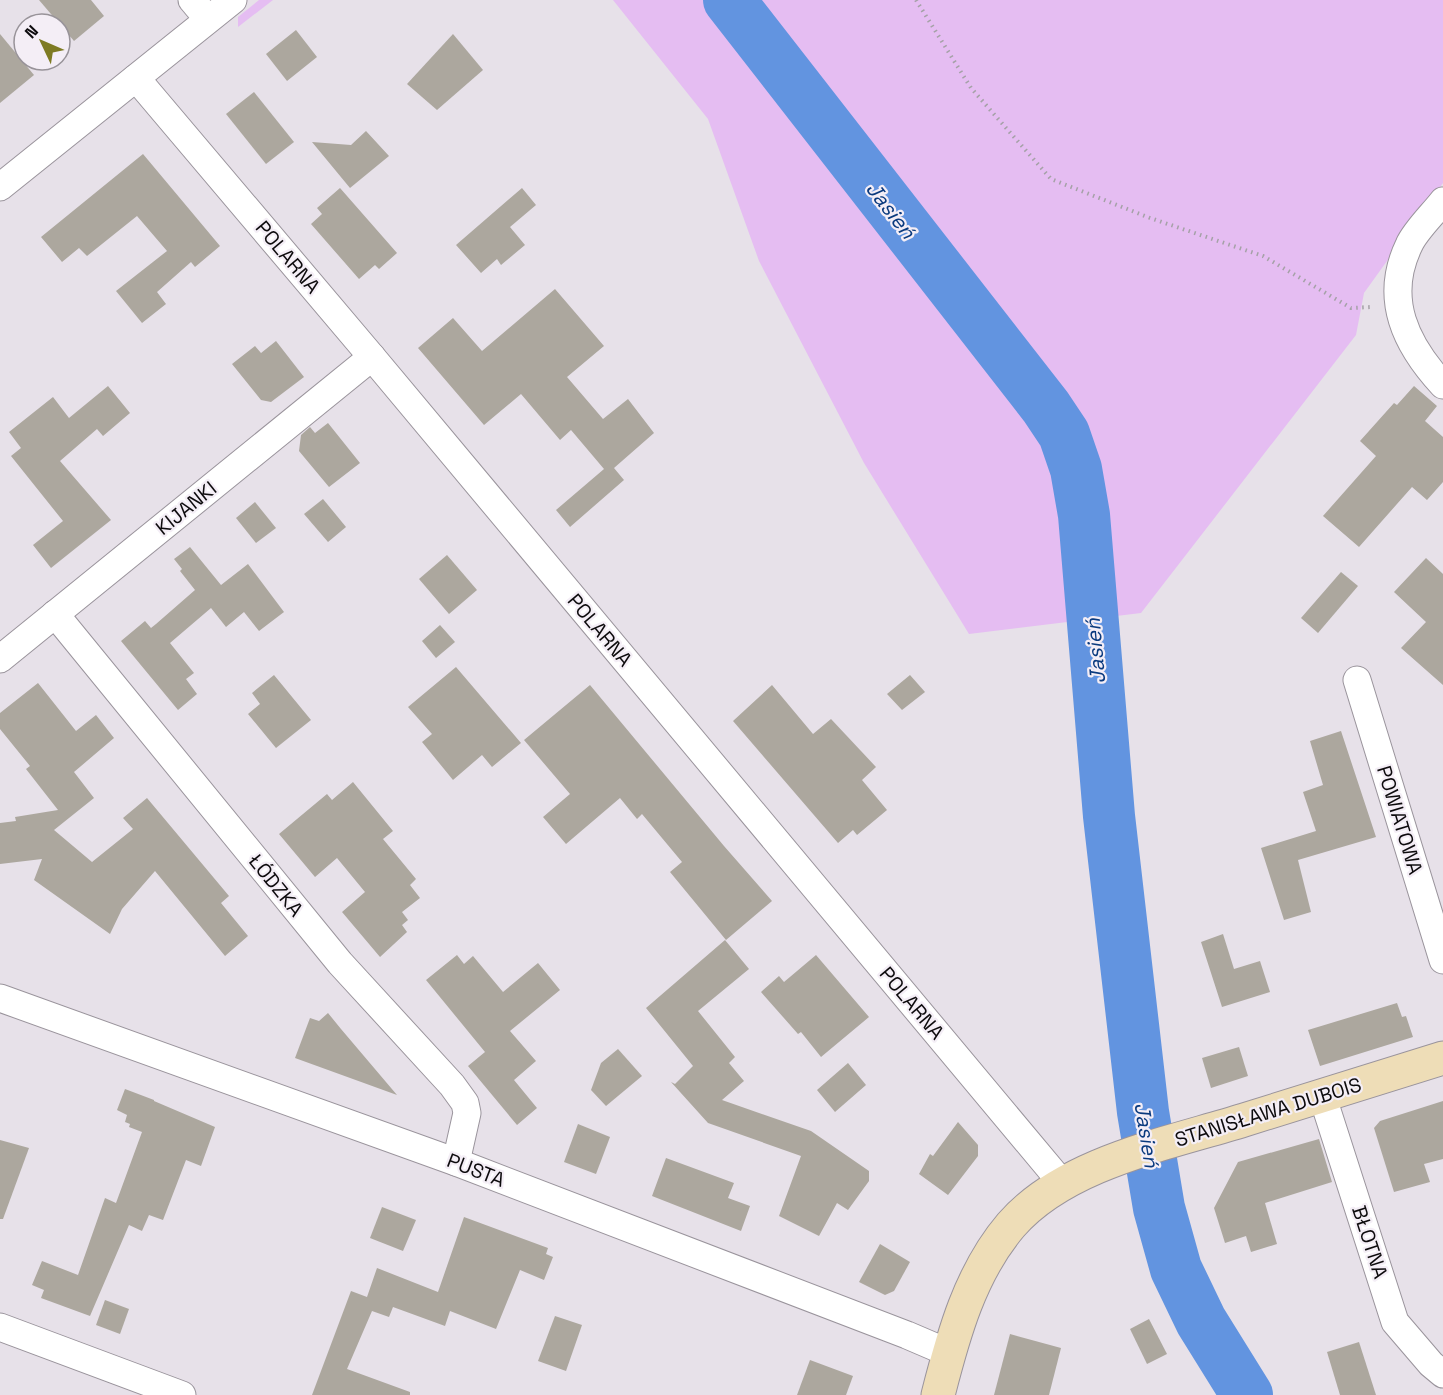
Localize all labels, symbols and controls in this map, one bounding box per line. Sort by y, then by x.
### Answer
north arrow [12,12,72,72]
text: N [20,21,43,43]
water label: Jasień [860,176,922,245]
street label: POLARNA [250,215,326,299]
street label: KIJANKI [150,475,222,541]
street label: POLARNA [562,588,638,672]
water label: Jasień [1079,616,1111,685]
street label: POWIATOWA [1371,762,1429,878]
street label: ŁÓDZKA [243,848,310,922]
street label: POLARNA [874,961,950,1045]
street label: STANISŁAWA DUBOIS [1172,1071,1364,1153]
water label: Jasień [1129,1101,1166,1171]
street label: PUSTA [443,1147,509,1193]
street label: BŁOTNA [1346,1202,1394,1282]

